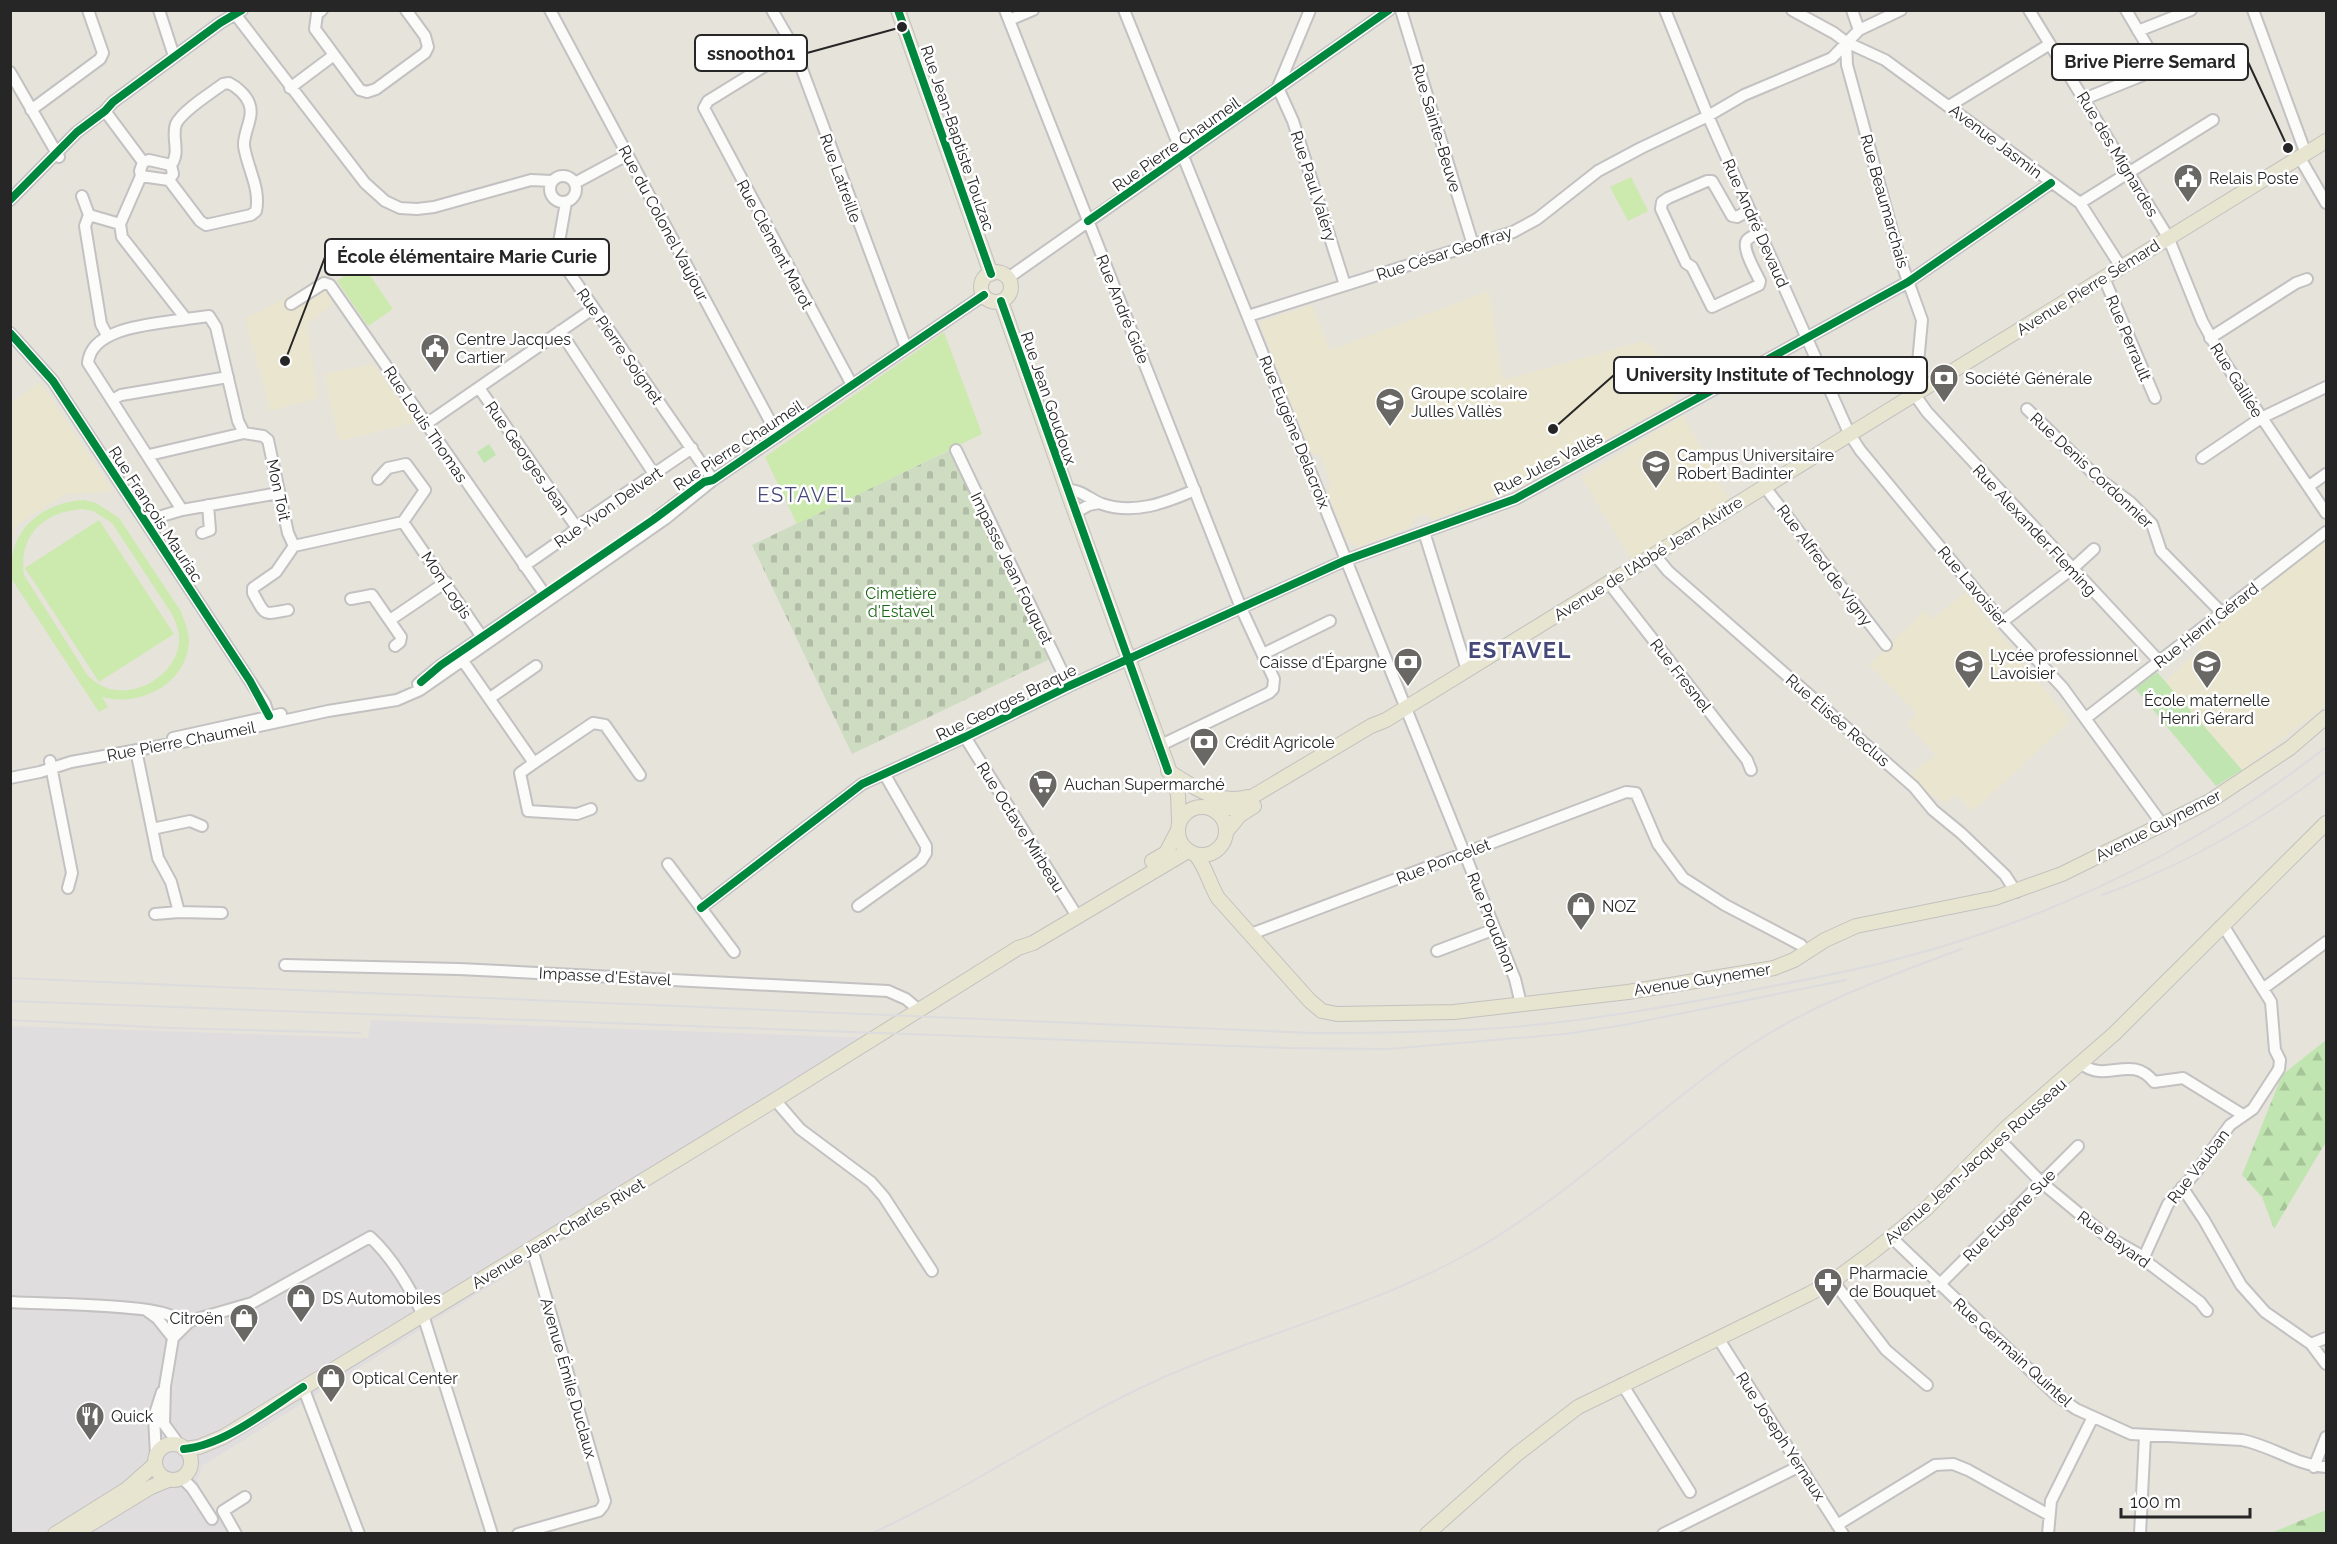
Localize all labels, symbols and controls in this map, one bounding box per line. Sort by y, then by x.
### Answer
callout: ssnooth01 [695,35,807,71]
text: ssnooth01 [707,43,795,64]
street label: Rue Jean-Baptiste Toulzac [917,43,998,234]
callout: Brive Pierre Semard [2052,44,2248,80]
text: Brive Pierre Semard [2064,51,2236,72]
street label: Rue Sainte-Beuve [1408,62,1465,195]
street label: Rue des Mignardes [2073,88,2163,220]
street label: Rue Pierre Chaumeil [1109,93,1244,196]
street label: Avenue Jasmin [1946,100,2046,182]
street label: Rue Paul Valéry [1287,128,1341,244]
street label: Rue Latreille [816,131,865,225]
street label: Rue Beaumarchais [1856,132,1913,271]
street label: Rue du Colonel Vaujour [614,142,713,305]
street label: Rue André Devaud [1719,156,1792,291]
public building icon: Relais Poste [2172,162,2204,204]
place label: Relais Poste [2209,169,2299,188]
street label: Rue Clément Marot [732,176,817,313]
street label: Rue César Geoffray [1374,222,1515,284]
street label: Avenue Pierre Sémard [2013,236,2163,339]
callout: École élémentaire Marie Curie [325,239,609,275]
text: École élémentaire Marie Curie [337,246,597,267]
street label: Rue André Gide [1092,252,1153,367]
street label: Rue Pierre Soignet [572,285,667,408]
street label: Rue Perrault [2102,292,2155,385]
street label: Rue Jean Goudoux [1017,329,1080,467]
place label: Centre Jacques Cartier [456,330,571,367]
public building icon: Centre Jacques Cartier [419,332,451,374]
street label: Rue Galilée [2206,339,2267,421]
street label: Rue Eugène Delacroix [1255,353,1334,512]
callout: University Institute of Technology [1614,357,1927,393]
bank icon: Société Générale [1928,362,1960,404]
street label: Rue Louis Thomas [380,363,472,486]
text: University Institute of Technology [1626,364,1914,385]
place label: Société Générale [1965,369,2092,388]
place label: Groupe scolaire Julles Vallès [1411,384,1527,421]
school or university icon: Groupe scolaire Julles Vallès [1374,386,1406,428]
street label: Rue Pierre Chaumeil [670,396,807,495]
street label: Rue Georges Jean [481,398,574,519]
street label: Rue Denis Cordonnier [2026,408,2157,533]
street label: Rue Jules Vallès [1491,428,1606,499]
street label: Rue François Mauriac [105,443,207,586]
place label: Campus Universitaire Robert Badinter [1677,446,1834,483]
school or university icon: Campus Universitaire Robert Badinter [1640,448,1672,490]
street label: Mon Toit [263,457,294,523]
street label: Rue Alexander Fleming [1969,461,2100,600]
street label: Rue Yvon Delvert [551,463,666,552]
district label: ESTAVEL [757,483,853,507]
street label: Impasse Jean Fouquet [966,489,1057,648]
street label: Avenue de l'Abbé Jean Alvitre [1550,492,1746,625]
street label: Rue Alfred de Vigny [1773,501,1877,630]
street label: Rue Lavoisier [1934,542,2012,630]
street label: Mon Logis [417,548,476,623]
street label: Rue Henri Gérard [2150,579,2262,672]
park label: Cimetière d'Estavel [865,584,937,621]
street label: Rue Fresnel [1646,635,1715,716]
district label: ESTAVEL [1468,637,1572,663]
bank icon: Caisse d'Épargne [1392,646,1424,688]
place label: Lycée professionnel Lavoisier [1990,646,2139,683]
school or university icon: Lycée professionnel Lavoisier [1953,648,1985,690]
school or university icon: École maternelle Henri Gérard [2191,648,2223,690]
place label: Caisse d'Épargne [1260,652,1387,672]
street label: Rue Georges Braque [933,660,1080,745]
street label: Rue Élisée Reclus [1782,669,1894,771]
place label: École maternelle Henri Gérard [2144,690,2270,728]
street label: Rue Pierre Chaumeil [105,718,258,765]
bank icon: Crédit Agricole [1188,726,1220,768]
place label: Crédit Agricole [1225,733,1335,752]
street label: Rue Octave Mirbeau [973,759,1068,896]
supermarket icon: Auchan Supermarché [1027,768,1059,810]
place label: Auchan Supermarché [1064,775,1225,794]
street label: Avenue Guynemer [2092,785,2224,865]
street label: Rue Poncelet [1394,835,1493,888]
street label: Rue Proudhon [1463,870,1520,975]
shop icon: NOZ [1565,890,1597,932]
place label: NOZ [1602,897,1636,916]
street label: Avenue Guynemer [1632,959,1772,1000]
street label: Impasse d'Estavel [538,964,672,989]
street label: Avenue Jean-Jacques Rousseau [1880,1075,2070,1248]
street label: Rue Vauban [2164,1125,2233,1207]
street label: Rue Eugène Sue [1959,1165,2060,1266]
street label: Avenue Jean-Charles Rivet [468,1174,649,1293]
street label: Rue Bayard [2074,1207,2154,1272]
place label: Pharmacie de Bouquet [1849,1264,1937,1301]
pharmacy icon: Pharmacie de Bouquet [1812,1266,1844,1308]
shop icon: DS Automobiles [285,1282,317,1324]
place label: DS Automobiles [322,1289,441,1308]
street label: Rue Germain Quintel [1949,1294,2076,1411]
street label: Avenue Émile Duclaux [536,1295,602,1461]
shop icon: Citroën [228,1302,260,1344]
place label: Citroën [170,1309,223,1328]
shop icon: Optical Center [315,1362,347,1404]
street label: Rue Joseph Yernaux [1732,1368,1829,1504]
place label: Optical Center [352,1369,458,1388]
restaurant icon: Quick [74,1400,106,1442]
place label: Quick [111,1407,154,1426]
scale bar [2121,1481,2250,1519]
text: 100 m [2130,1491,2181,1512]

